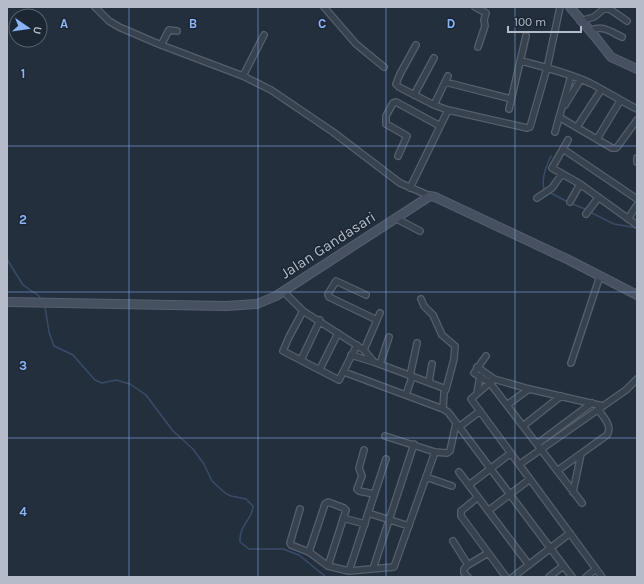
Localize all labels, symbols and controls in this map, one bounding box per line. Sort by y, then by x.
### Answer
north arrow [8,8,48,48]
scale bar [508,8,581,34]
text: 100 m [514,15,546,29]
text: A [60,16,68,31]
text: B [189,16,197,31]
text: C [318,16,326,31]
text: D [447,16,456,31]
text: U [30,25,44,35]
text: 1 [21,66,25,81]
street label: Jalan Gandasari [277,208,379,282]
text: 2 [19,212,27,227]
text: 3 [19,358,27,373]
text: 4 [19,504,27,519]

